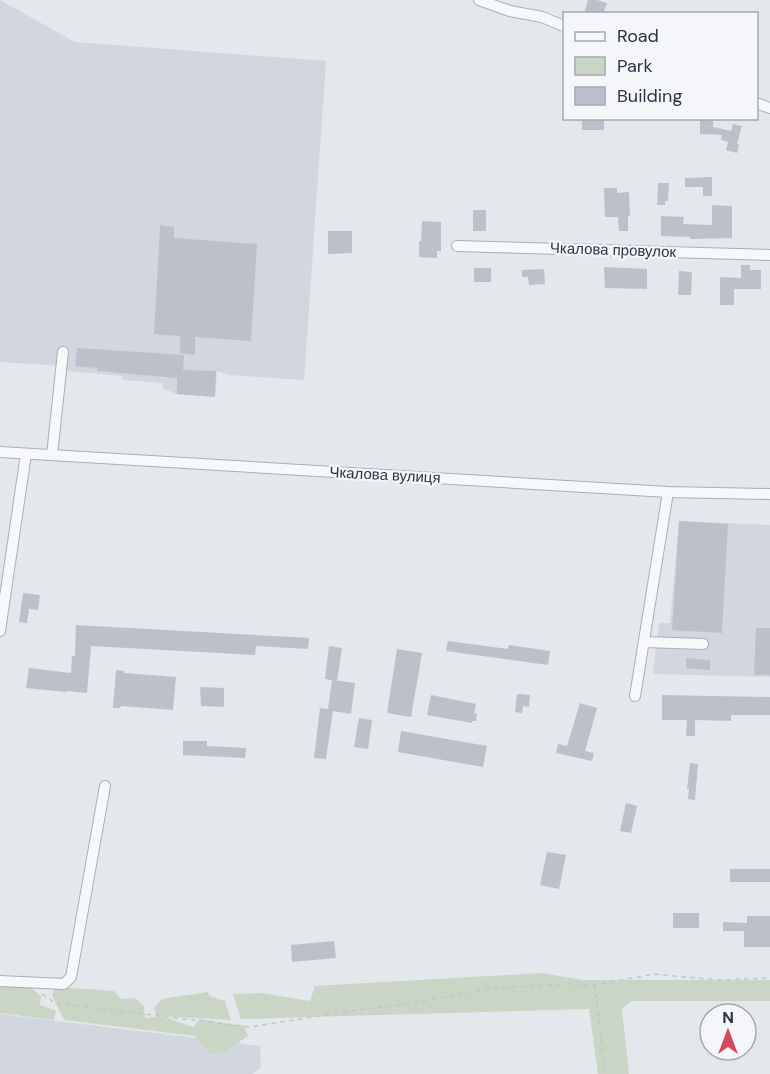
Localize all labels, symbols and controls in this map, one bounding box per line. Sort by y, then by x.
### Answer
legend [563,12,758,120]
text: Road [617,24,659,48]
text: Park [617,54,653,78]
text: Building [617,84,682,108]
street label: Чкалова провулок [550,238,677,262]
street label: Чкалова вулиця [329,462,441,488]
north arrow [698,1002,758,1062]
text: N [722,1007,734,1028]

